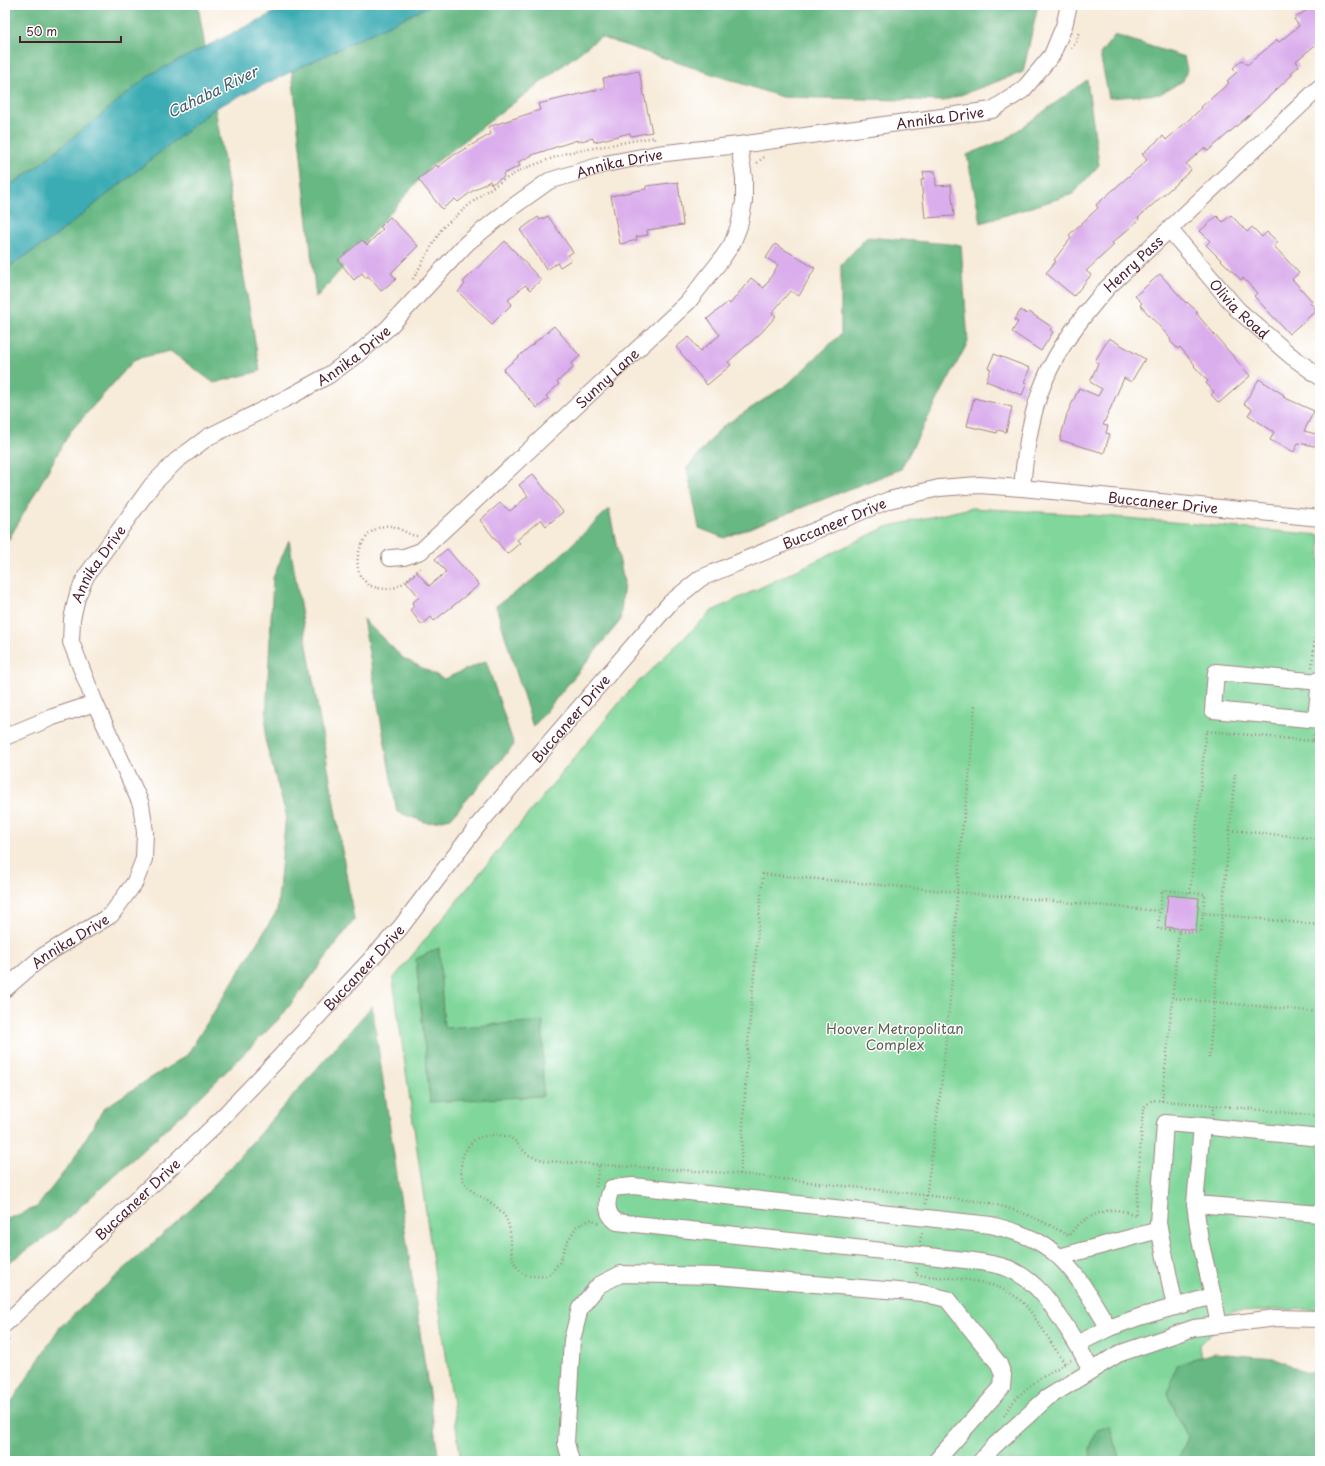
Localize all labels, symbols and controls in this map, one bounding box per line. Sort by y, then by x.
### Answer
scale bar [20,18,121,44]
text: 50 m [26,22,57,40]
water label: Cahaba River [163,58,263,123]
street label: Annika Drive [895,101,985,134]
street label: Annika Drive [573,143,664,183]
street label: Henry Pass [1099,230,1168,297]
street label: Olivia Road [1205,274,1274,343]
street label: Annika Drive [312,320,395,391]
street label: Sunny Lane [570,343,643,413]
street label: Buccaneer Drive [1107,486,1219,518]
street label: Buccaneer Drive [779,492,889,554]
street label: Annika Drive [65,521,130,606]
street label: Buccaneer Drive [526,670,615,767]
street label: Annika Drive [26,908,113,973]
street label: Buccaneer Drive [318,920,409,1015]
park label: Hoover Metropolitan Complex [826,1018,964,1055]
street label: Buccaneer Drive [90,1153,184,1244]

